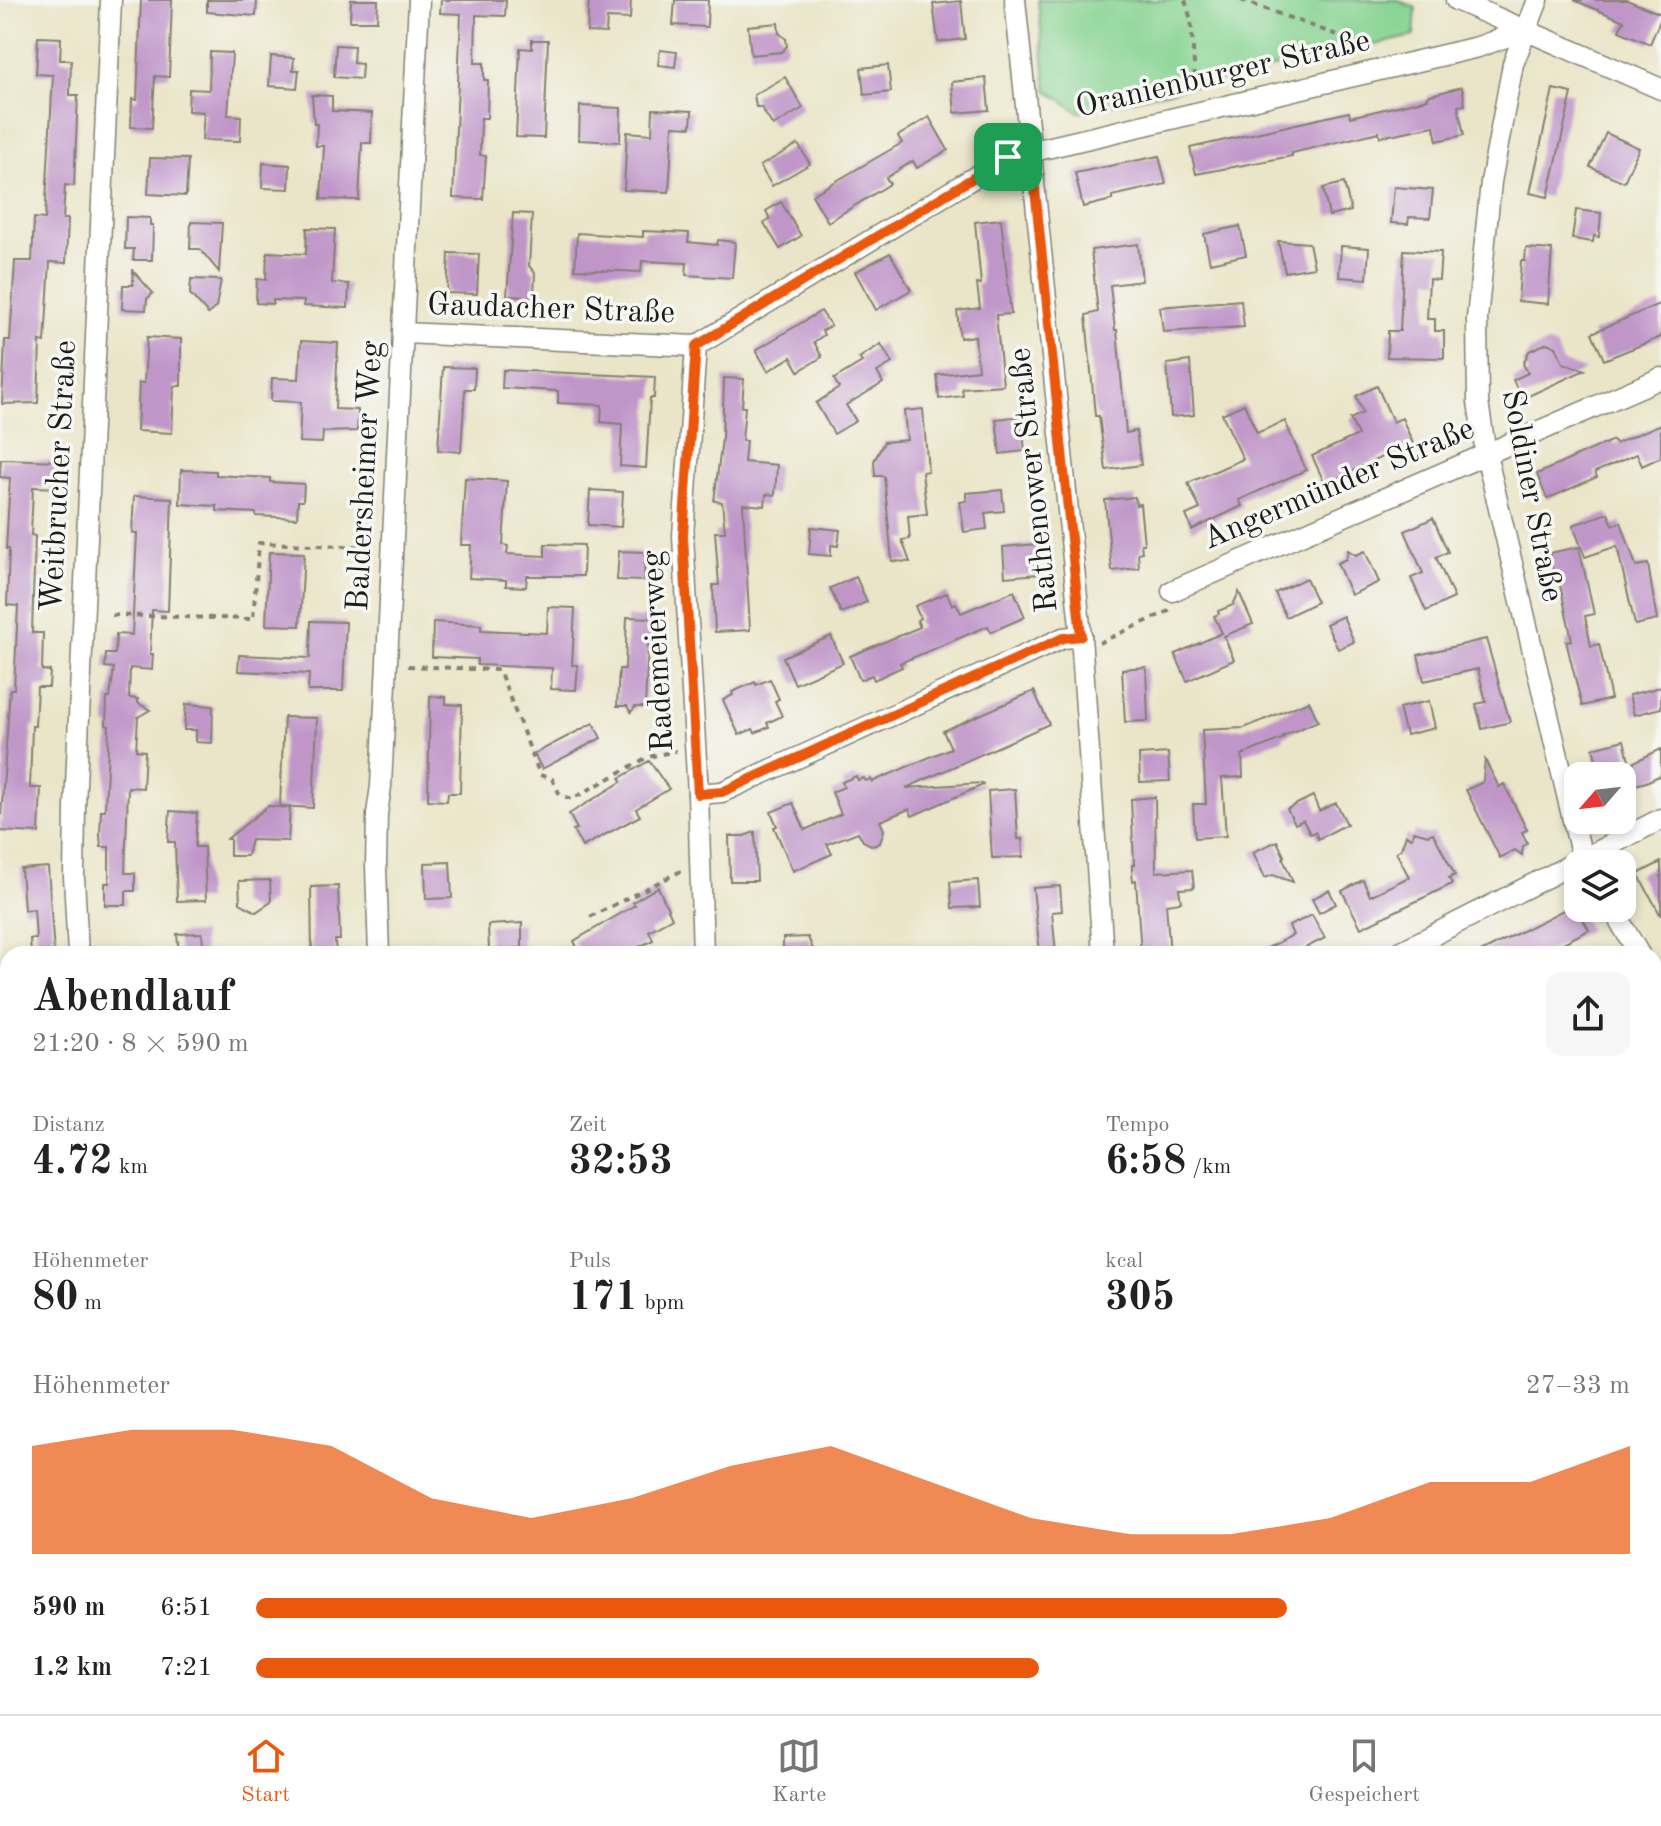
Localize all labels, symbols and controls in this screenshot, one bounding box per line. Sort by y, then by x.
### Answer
street label: Oranienburger Straße [1073,26,1373,124]
pin [974,123,1042,191]
icon: arrive [986,135,1030,179]
street label: Gaudacher Straße [426,290,676,330]
street label: Weitbrucher Straße [37,339,83,613]
street label: Baldersheimer Weg [343,340,389,612]
street label: Rathenower Straße [1005,346,1065,614]
street label: Soldiner Straße [1495,387,1567,605]
street label: Angermünder Straße [1199,413,1479,557]
street label: Rademeierweg [638,549,680,753]
north arrow [1564,762,1636,834]
map controls [1564,762,1636,922]
button: layers [1564,850,1636,922]
button: share [1546,972,1630,1056]
text: Abendlauf [32,976,233,1020]
text: 21:20 · 8 × 590 m [32,1031,249,1057]
text: Distanz [32,1114,105,1136]
text: Zeit [569,1114,607,1136]
text: Tempo [1105,1114,1169,1136]
text: 4.72 [32,1143,113,1183]
text: 32:53 [569,1143,673,1183]
text: 6:58 [1105,1143,1186,1183]
text: km [113,1156,148,1178]
text: /km [1186,1156,1231,1178]
text: Höhenmeter [32,1250,149,1272]
text: Puls [569,1250,611,1272]
text: kcal [1105,1250,1143,1272]
text: 80 [32,1279,78,1319]
text: 171 [569,1279,638,1319]
text: 305 [1105,1279,1175,1319]
text: m [78,1292,102,1314]
text: bpm [638,1292,685,1314]
text: Höhenmeter [32,1373,170,1399]
text: 27–33 m [1526,1373,1630,1399]
text: 590 m [32,1595,105,1621]
text: 6:51 [160,1595,213,1621]
text: 1.2 km [32,1655,112,1681]
text: 7:21 [160,1655,213,1681]
tab: Start [241,1734,290,1809]
tab: Karte [772,1734,826,1809]
tab: Gespeichert [1309,1734,1420,1809]

